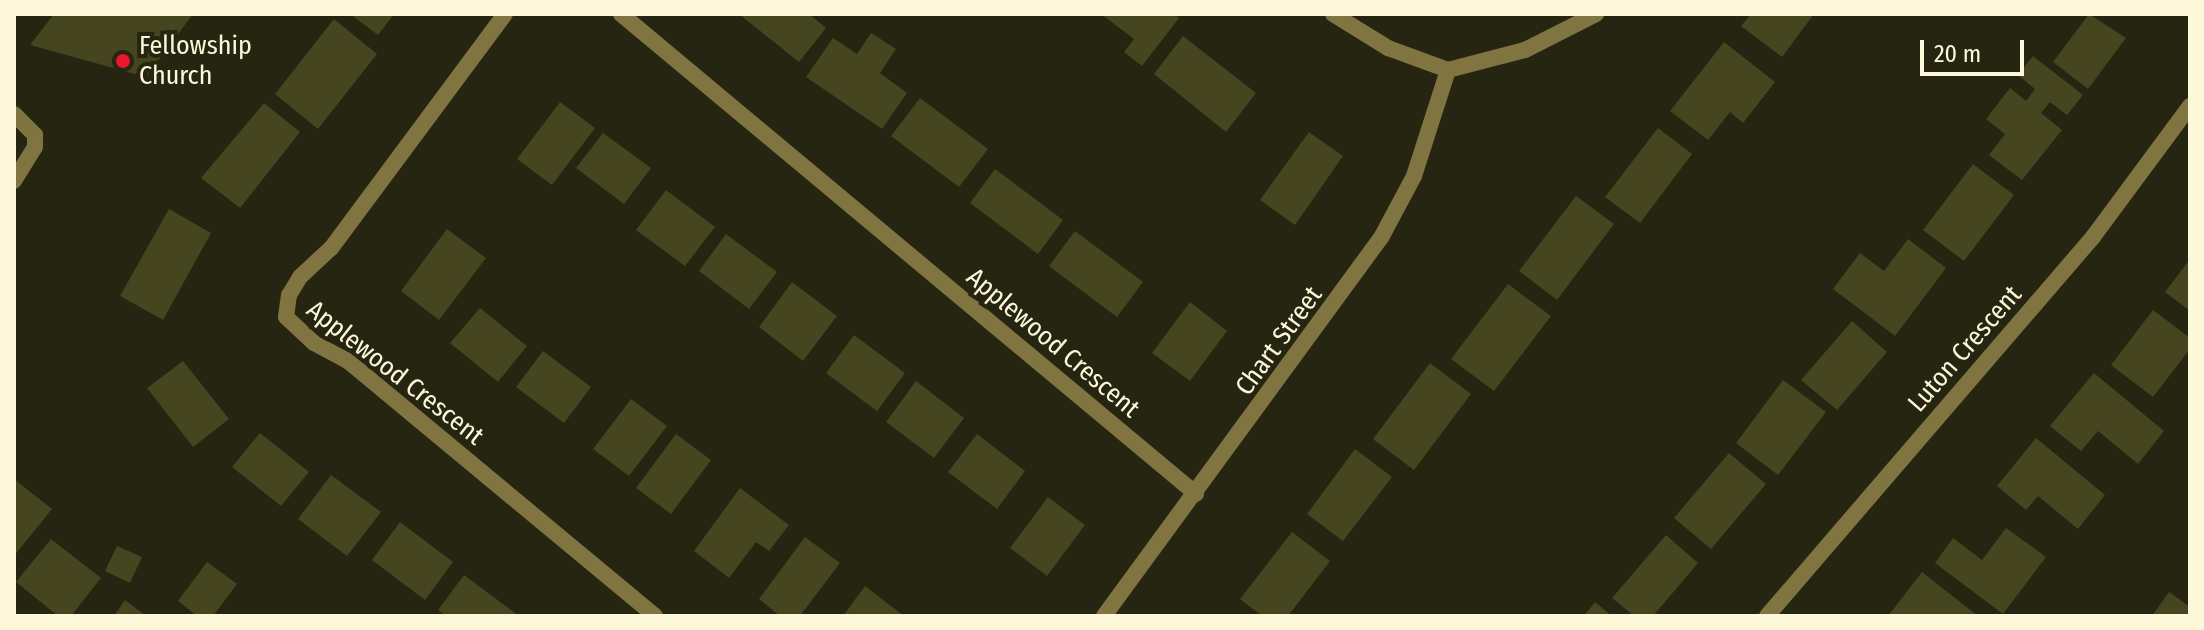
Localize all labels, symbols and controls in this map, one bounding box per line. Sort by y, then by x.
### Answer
scale bar [1924,24,2028,74]
place label: Fellowship Church [139,30,252,92]
text: 20 m [1934,40,1981,68]
marker: Fellowship Church [114,52,132,70]
street label: Applewood Crescent [960,262,1146,424]
street label: Luton Crescent [1902,279,2028,419]
street label: Chart Street [1229,280,1329,402]
street label: Applewood Crescent [300,294,490,452]

